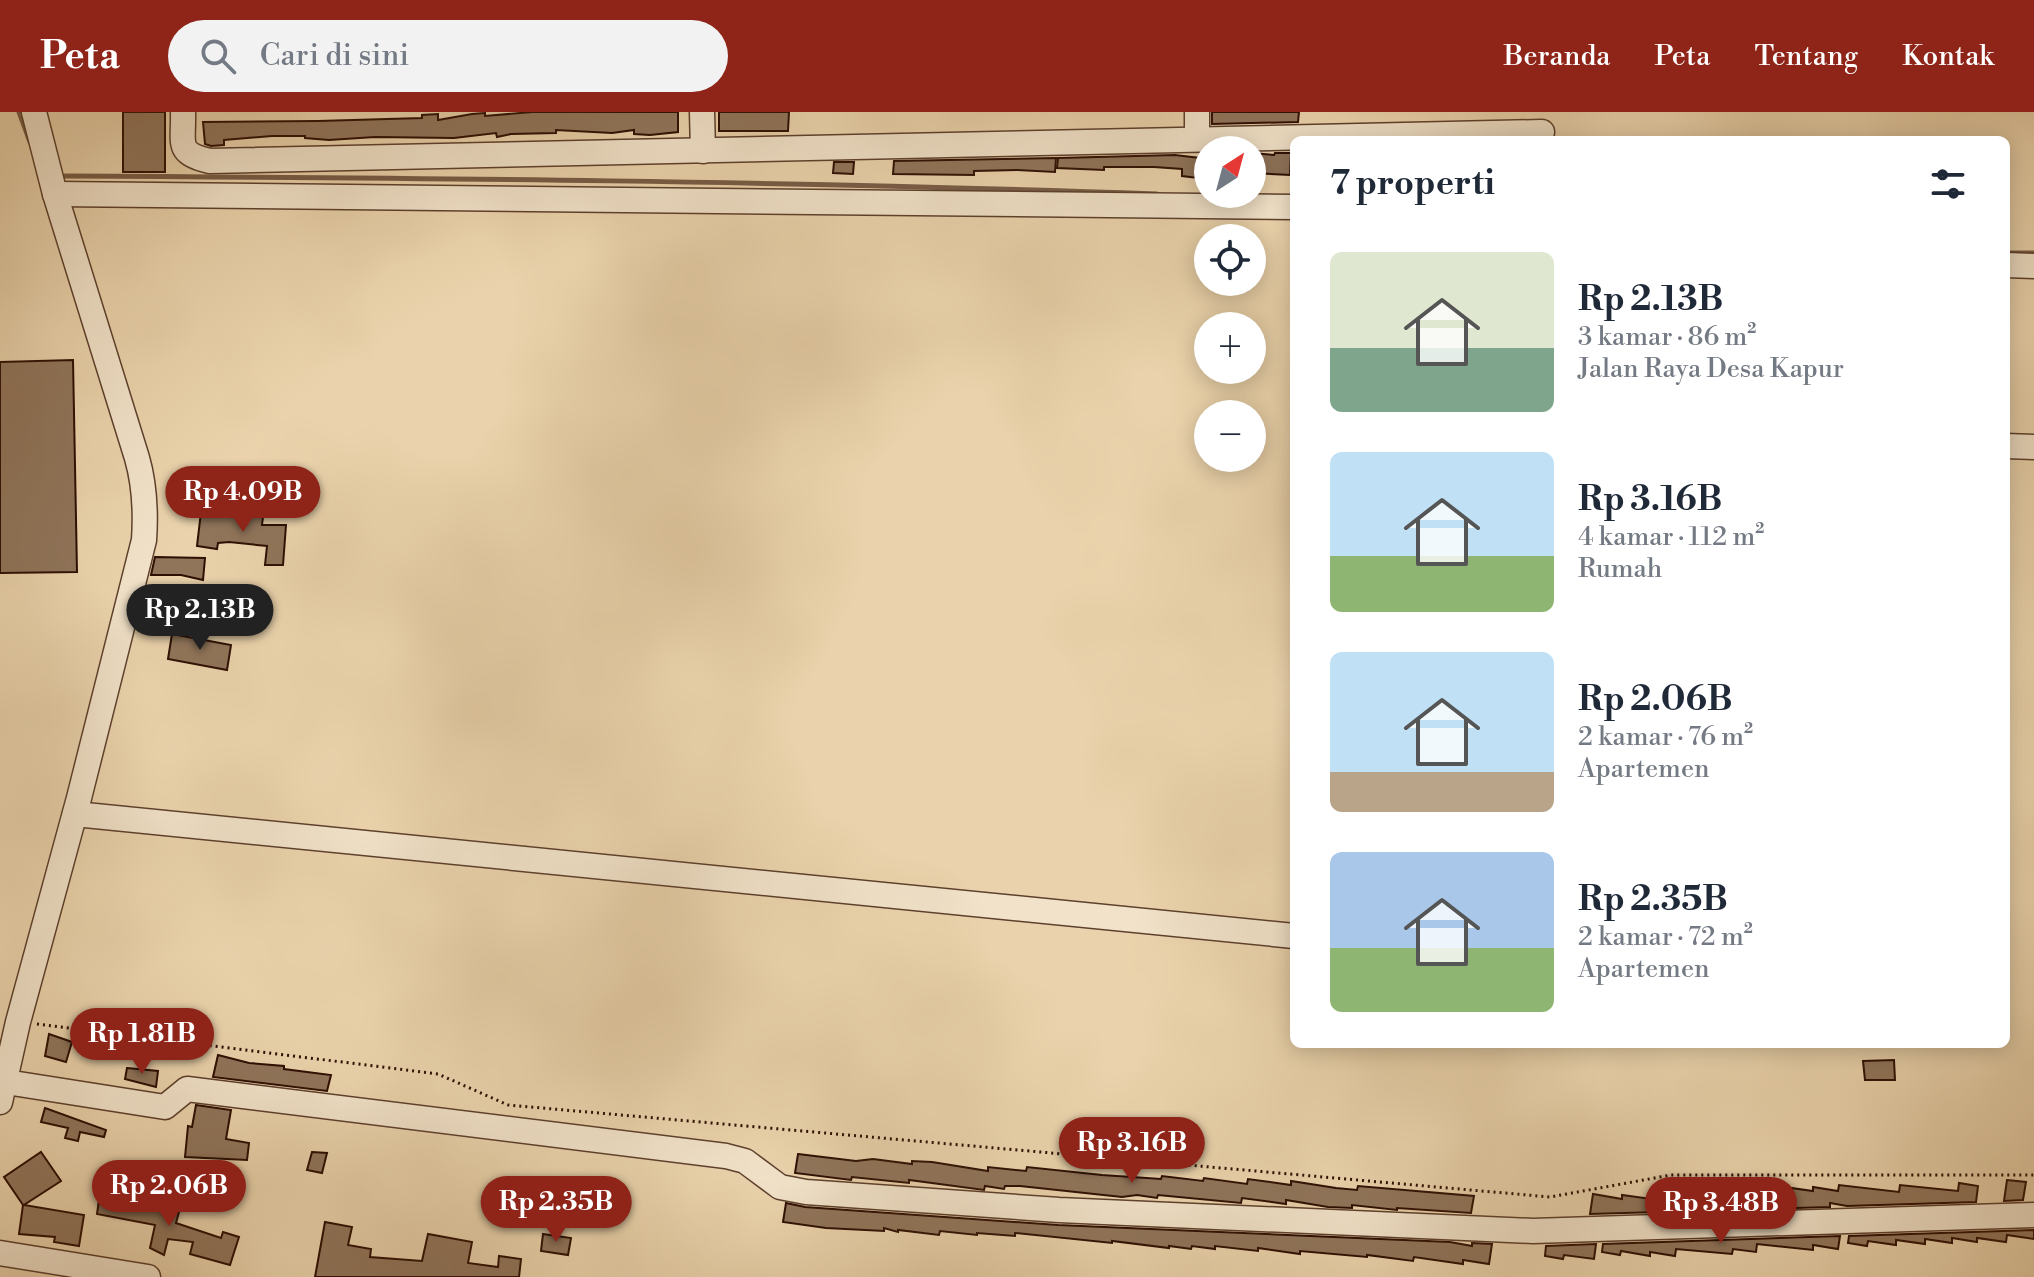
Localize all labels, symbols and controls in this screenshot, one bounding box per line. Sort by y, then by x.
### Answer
search box [168,20,728,92]
text: Peta [40,33,120,80]
icon: search [196,34,240,78]
text: Cari di sini [260,37,409,75]
text: Beranda [1504,39,1610,74]
text: Peta [1654,39,1711,74]
text: Tentang [1755,39,1858,74]
text: Kontak [1902,39,1994,74]
north arrow [1194,136,1266,208]
map controls [1194,136,1266,472]
icon: filters [1926,162,1970,206]
text: 7 properti [1330,163,1495,205]
button: locate [1194,224,1266,296]
text: Rp 2.13B [1578,279,1723,321]
icon: home [1394,284,1490,380]
button: + [1194,312,1266,384]
text: 3 kamar · 86 m² [1578,321,1756,353]
text: Jalan Raya Desa Kapur [1578,353,1844,385]
button: − [1194,400,1266,472]
pin: Rp 4.09B [160,466,326,534]
text: Rp 4.09B [183,476,303,508]
text: Rp 3.16B [1578,479,1722,521]
icon: home [1394,484,1490,580]
text: 4 kamar · 112 m² [1578,521,1764,553]
text: Rumah [1578,553,1662,585]
pin: Rp 2.13B [117,584,283,652]
text: Rp 2.13B [144,594,256,626]
text: Rp 2.06B [1578,679,1732,721]
icon: home [1394,684,1490,780]
text: 2 kamar · 76 m² [1578,721,1753,753]
text: Apartemen [1578,753,1710,785]
text: Rp 2.35B [1578,879,1728,921]
icon: home [1394,884,1490,980]
text: 2 kamar · 72 m² [1578,921,1753,953]
text: Apartemen [1578,953,1710,985]
pin: Rp 1.81B [59,1008,225,1076]
text: Rp 1.81B [88,1018,196,1050]
pin: Rp 3.16B [1049,1117,1215,1185]
text: Rp 3.16B [1077,1127,1187,1159]
pin: Rp 2.06B [86,1160,252,1228]
text: Rp 2.06B [110,1170,228,1202]
pin: Rp 2.35B [473,1176,639,1244]
pin: Rp 3.48B [1638,1177,1804,1245]
text: Rp 2.35B [499,1186,613,1218]
text: Rp 3.48B [1663,1187,1779,1219]

